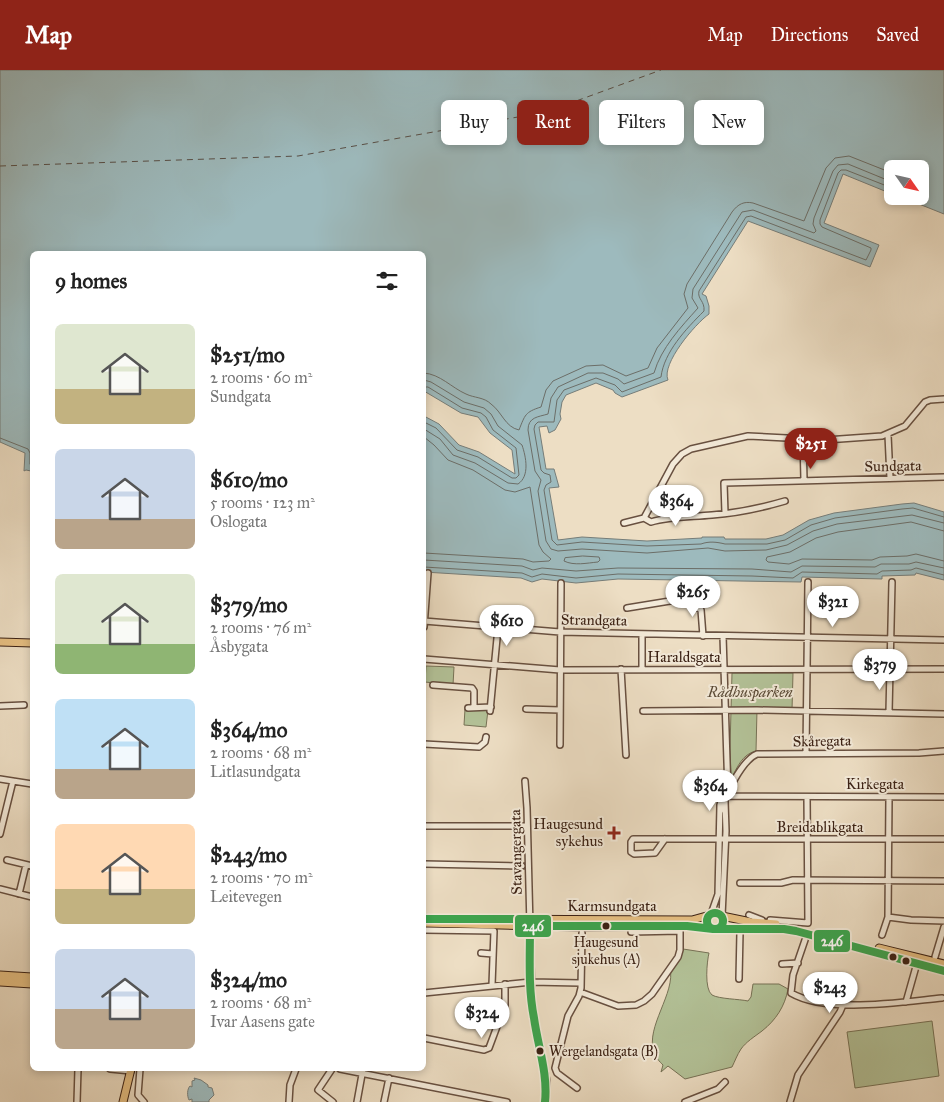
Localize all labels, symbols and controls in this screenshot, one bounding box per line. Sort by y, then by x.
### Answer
text: Map [25,20,72,50]
text: Map [707,24,743,46]
text: Directions [771,24,848,46]
text: Saved [876,24,919,46]
chip: Buy [441,100,507,145]
chip: Rent [517,100,589,145]
chip: Filters [599,100,684,145]
chip: New [694,100,764,145]
north arrow [884,160,929,205]
map controls [884,160,929,205]
icon: filters [373,267,401,295]
text: 9 homes [55,268,127,294]
text: $251/mo [210,342,285,368]
icon: home [95,344,155,404]
text: 2 rooms · 60 m² [210,368,312,387]
text: Sundgata [210,387,271,406]
pin: $251 [781,428,841,470]
text: $251 [795,434,827,453]
street label: Sundgata [864,456,922,475]
text: $610/mo [210,467,288,493]
icon: home [95,469,155,529]
pin: $364 [646,484,706,527]
text: $364 [659,491,693,510]
text: 5 rooms · 123 m² [210,493,315,512]
text: Oslogata [210,512,267,531]
pin: $265 [663,576,723,618]
text: $265 [676,582,710,601]
pin: $321 [803,586,863,628]
text: $379/mo [210,592,287,618]
text: $321 [818,592,848,611]
icon: home [95,594,155,654]
pin: $610 [477,604,537,647]
street label: Strandgata [561,610,628,630]
text: $610 [490,611,524,630]
text: 2 rooms · 76 m² [210,618,311,637]
text: Åsbygata [210,637,268,656]
street label: Haraldsgata [647,648,721,666]
pin: $379 [850,648,910,691]
text: $379 [863,655,897,674]
park label: Rådhusparken [706,683,793,702]
text: $364/mo [210,717,287,743]
icon: home [95,719,155,779]
street label: Skåregata [793,731,852,751]
text: 2 rooms · 68 m² [210,743,311,762]
text: Litlasundgata [210,762,301,781]
pin: $364 [680,770,740,812]
street label: Kirkegata [846,775,905,793]
text: $364 [693,776,727,795]
street label: Stavangergata [506,808,526,895]
place label: Haugesund sykehus [533,815,603,850]
street label: Breidablikgata [777,818,864,836]
marker: Haugesund sykehus [607,826,621,840]
text: $243/mo [210,842,287,868]
icon: home [95,844,155,904]
text: 2 rooms · 70 m² [210,868,313,887]
text: Leitevegen [210,887,282,906]
street label: Karmsundgata [567,897,657,915]
line badge: 246 [514,914,552,938]
text: 246 [522,918,545,936]
marker: Haugesund sjukehus (A) [601,921,611,931]
line badge: 246 [813,929,851,953]
text: 246 [821,933,844,951]
place label: Haugesund sjukehus (A) [572,934,640,969]
unlabelled marker [888,952,898,962]
unlabelled marker [901,956,911,966]
text: $324/mo [210,967,287,993]
icon: home [95,969,155,1029]
pin: $243 [800,972,860,1014]
text: $243 [814,978,846,997]
text: 2 rooms · 68 m² [210,993,311,1012]
pin: $324 [452,996,512,1039]
text: $324 [466,1003,498,1022]
text: Ivar Aasens gate [210,1012,315,1031]
place label: Wergelandsgata (B) [549,1043,658,1061]
marker: Wergelandsgata (B) [535,1046,545,1056]

